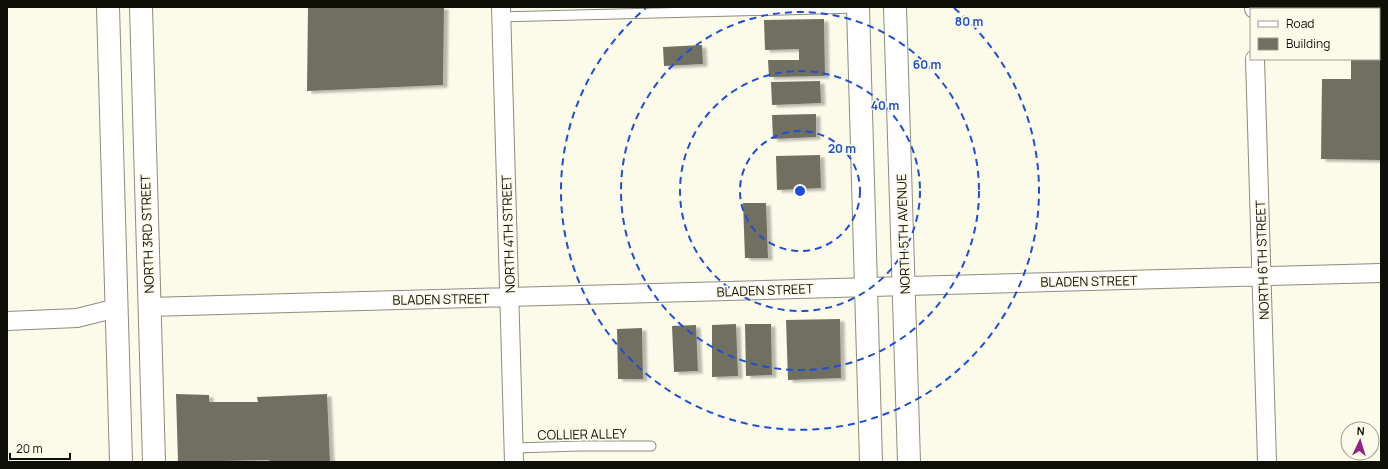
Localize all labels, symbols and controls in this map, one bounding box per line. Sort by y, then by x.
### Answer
legend [1250,8,1380,60]
text: 80 m [955,13,983,30]
text: Road [1286,15,1314,32]
text: Building [1286,35,1330,52]
text: 60 m [913,56,941,73]
text: 40 m [871,97,899,114]
text: 20 m [828,140,856,157]
street label: NORTH 5TH AVENUE [892,173,914,295]
street label: NORTH 3RD STREET [136,174,158,294]
street label: NORTH 4TH STREET [497,174,519,293]
centre of rings [793,184,807,198]
street label: NORTH 6TH STREET [1251,200,1273,320]
street label: BLADEN STREET [1040,271,1138,291]
street label: BLADEN STREET [716,279,814,301]
street label: BLADEN STREET [392,289,490,309]
north arrow [1340,421,1380,461]
text: N [1356,423,1365,438]
street label: COLLIER ALLEY [537,424,628,444]
scale bar [10,435,70,461]
text: 20 m [16,440,43,457]

